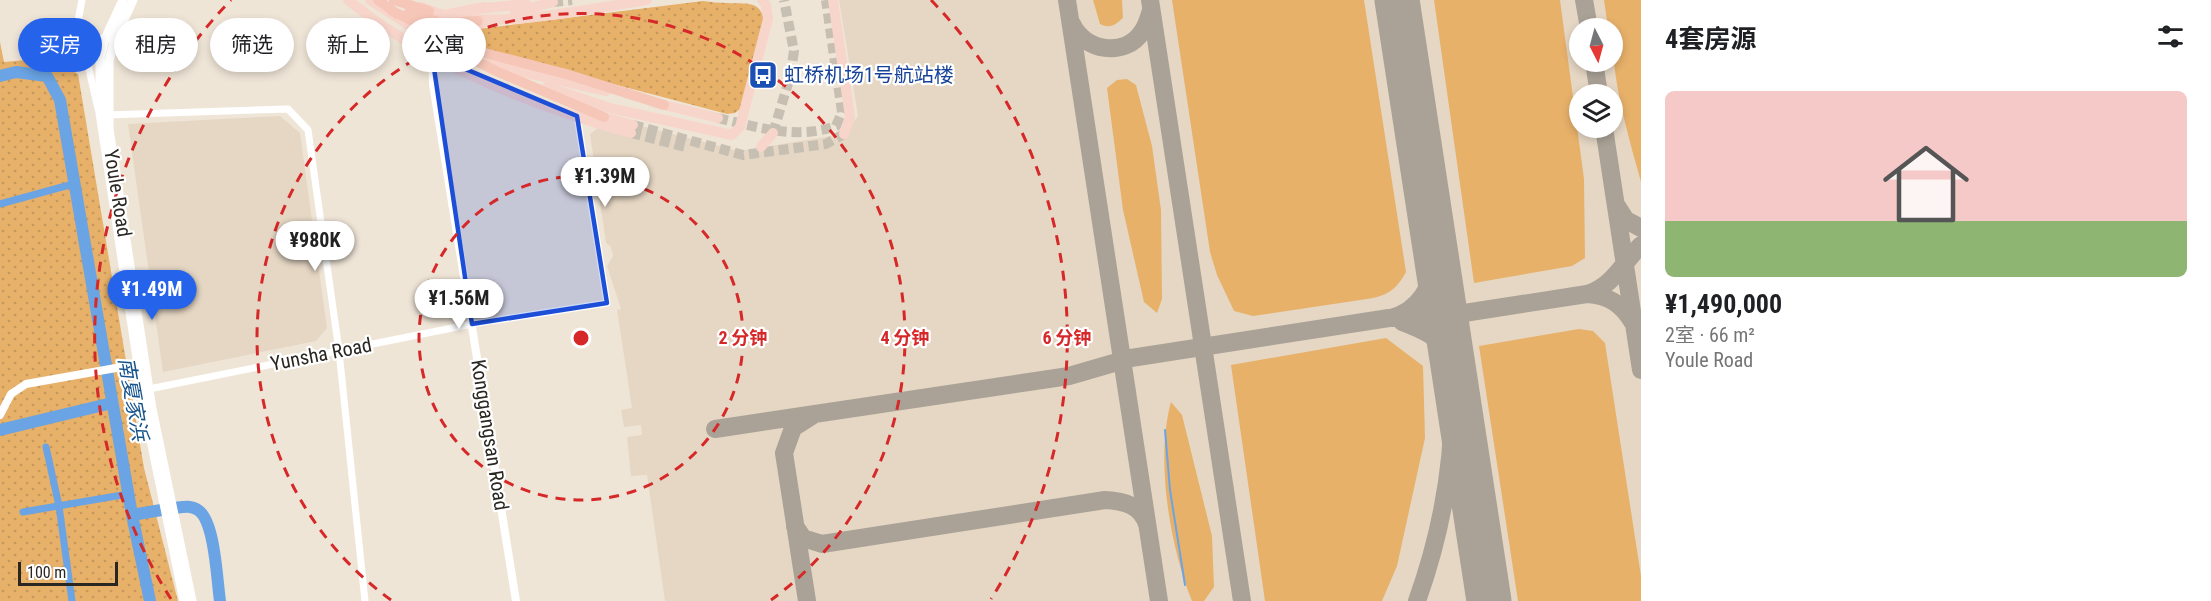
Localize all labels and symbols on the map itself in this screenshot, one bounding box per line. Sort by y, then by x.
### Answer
north arrow [1569,18,1623,72]
bus stop icon: 虹桥机场1号航站楼 [747,59,779,91]
place label: 虹桥机场1号航站楼 [784,63,954,87]
street label: Youle Road [99,148,137,238]
pin: ¥1.39M [556,157,654,208]
pin: ¥980K [273,221,357,272]
pin: ¥1.49M [103,270,201,321]
pin: ¥1.56M [410,279,508,330]
text: 2 分钟 [718,327,768,348]
text: 4 分钟 [880,327,930,348]
text: 6 分钟 [1042,327,1092,348]
centre of rings [571,328,591,348]
street label: Yunsha Road [268,332,374,376]
water label: 南夏家浜 [114,356,152,444]
street label: Konggangsan Road [466,358,514,512]
scale bar [18,559,118,586]

